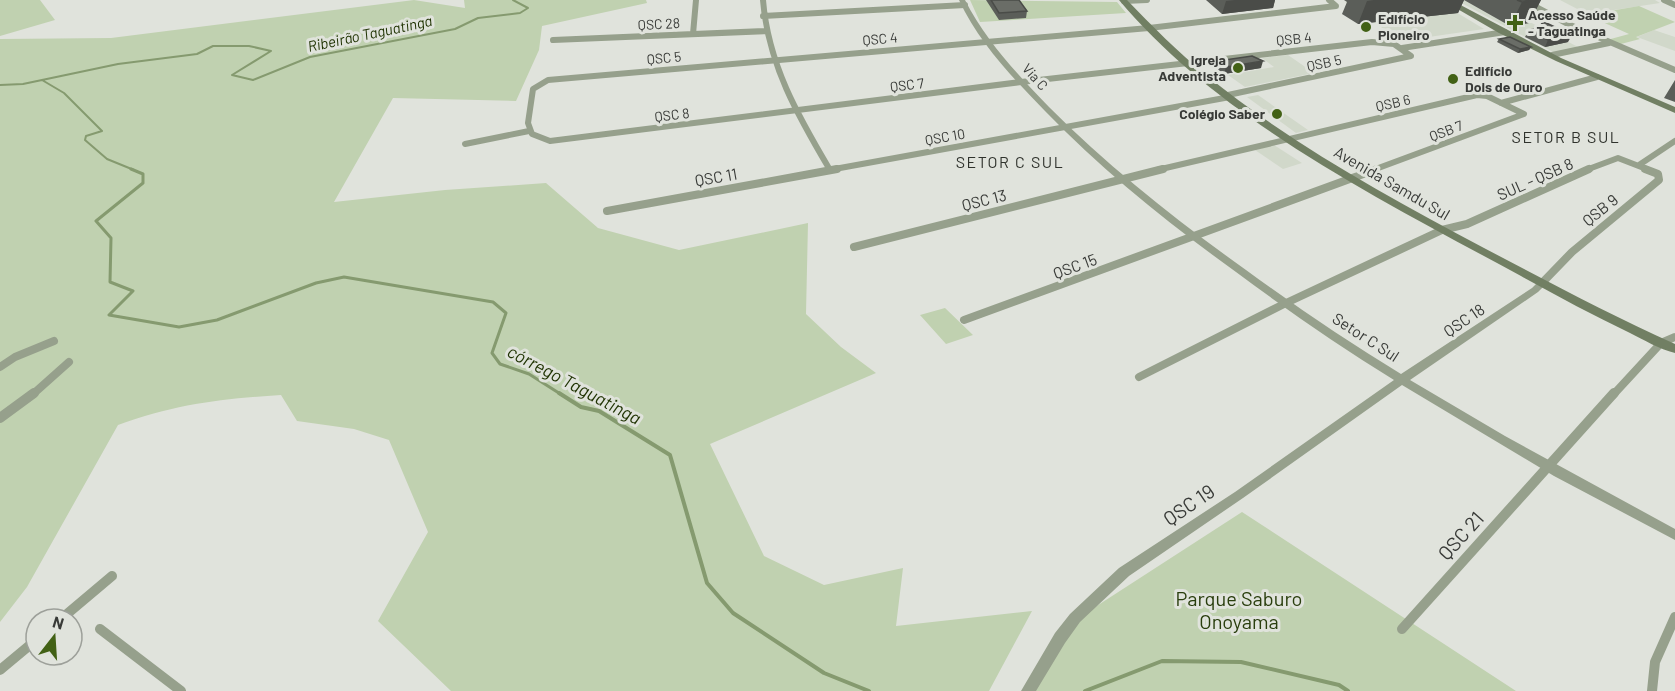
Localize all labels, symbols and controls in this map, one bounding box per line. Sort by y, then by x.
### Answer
place label: Acesso Saúde - Taguatinga [1528,6,1616,39]
place label: Edifício Pioneiro [1378,10,1430,43]
water label: Ribeirão Taguatinga [306,11,434,55]
street label: QSC 28 [637,14,681,33]
marker: Acesso Saúde - Taguatinga [1506,14,1524,32]
marker: Edifício Pioneiro [1359,20,1373,34]
street label: QSC 4 [862,28,898,49]
street label: QSB 4 [1275,28,1313,49]
street label: QSC 5 [646,48,682,67]
place label: Igreja Adventista [1158,51,1226,84]
street label: QSB 5 [1305,51,1343,74]
street label: Via C [1019,60,1052,94]
marker: Igreja Adventista [1231,61,1245,75]
place label: Edifício Dois de Ouro [1465,62,1543,95]
marker: Edifício Dois de Ouro [1446,72,1460,86]
street label: QSC 7 [889,74,925,95]
street label: QSB 6 [1374,90,1412,115]
street label: QSC 8 [654,104,690,125]
place label: Colégio Saber [1179,105,1266,122]
marker: Colégio Saber [1270,107,1284,121]
street label: QSB 7 [1427,116,1465,145]
street label: QSC 10 [924,125,966,148]
district label: SETOR B SUL [1512,127,1620,146]
street label: Avenida Samdu Sul [1331,142,1454,223]
district label: SETOR C SUL [956,152,1064,171]
street label: SUL - QSB 8 [1494,153,1576,204]
street label: QSC 11 [693,163,739,190]
street label: QSC 13 [960,185,1008,214]
street label: QSB 9 [1578,190,1621,230]
street label: QSC 15 [1050,249,1099,282]
street label: QSC 18 [1440,299,1488,340]
street label: Setor C Sul [1329,308,1403,365]
water label: córrego Taguatinga [504,340,645,429]
street label: QSC 19 [1158,478,1219,530]
street label: QSC 21 [1432,506,1488,564]
park label: Parque Saburo Onoyama [1175,586,1303,633]
north arrow [24,607,84,667]
text: N [51,612,66,633]

